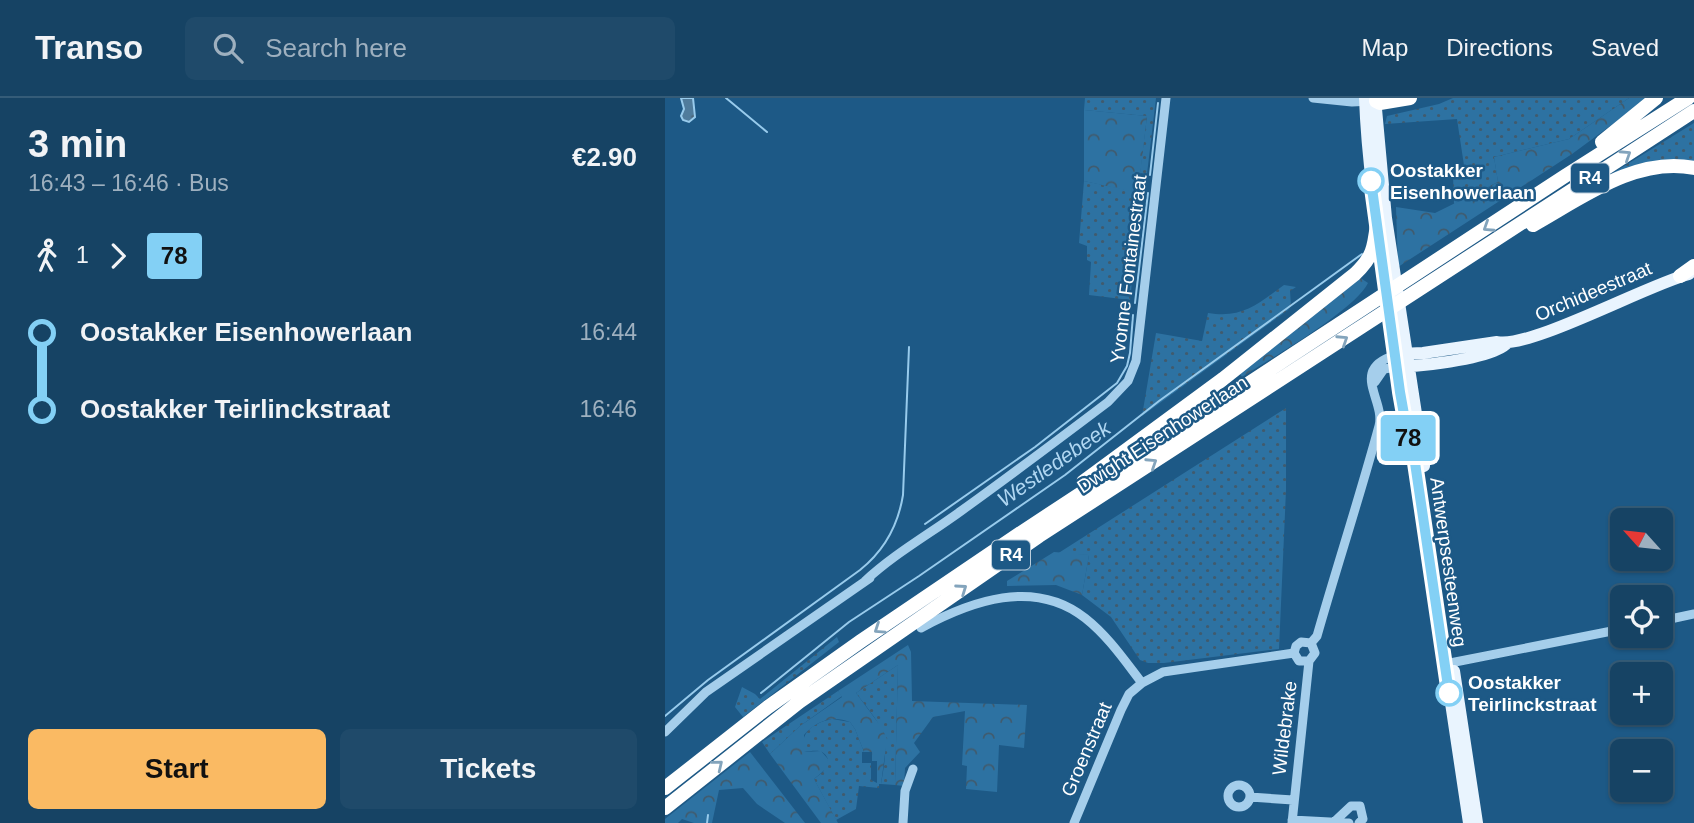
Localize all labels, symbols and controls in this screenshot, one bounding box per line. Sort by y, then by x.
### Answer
search box [185,17,675,80]
text: Transo [35,29,143,66]
icon: search [209,29,247,67]
text: Search here [265,33,407,63]
text: Map [1362,34,1408,61]
text: Directions [1446,34,1553,61]
text: Saved [1591,34,1659,61]
text: 3 min [28,123,127,165]
text: €2.90 [572,142,637,172]
one-way arrow [1618,150,1631,163]
place label: Oostakker Eisenhowerlaan [1390,160,1535,203]
road number: R4 [1571,164,1609,192]
marker: Oostakker Eisenhowerlaan [1358,168,1384,194]
text: 16:43 – 16:46 · Bus [28,170,229,196]
street label: Yvonne Fontainestraat [1106,173,1151,365]
one-way arrow [1483,219,1496,231]
icon: walk [28,237,66,275]
icon: forward [99,237,137,275]
text: 1 [76,242,89,268]
text: 78 [161,242,188,269]
street label: Orchideestraat [1532,257,1655,325]
text: Oostakker Eisenhowerlaan [80,317,412,347]
text: 16:44 [579,319,637,345]
one-way arrow [1335,336,1348,348]
street label: Dwight Eisenhowerlaan [1073,372,1251,497]
text: Oostakker Teirlinckstraat [80,394,390,424]
text: 16:46 [579,396,637,422]
water label: Westledebeek [993,415,1116,511]
line badge: 78 [1377,415,1439,461]
text: 78 [1395,424,1421,451]
one-way arrow [1144,459,1157,472]
street label: Antwerpsesteenweg [1426,476,1471,648]
north arrow [1610,508,1673,570]
map controls [1610,508,1673,802]
road number: R4 [992,541,1030,570]
one-way arrow [954,585,967,597]
button: locate [1610,585,1673,648]
one-way arrow [874,621,887,633]
button: + [1610,662,1673,725]
place label: Oostakker Teirlinckstraat [1468,672,1597,715]
street label: Wildebrake [1268,680,1301,777]
marker: Oostakker Teirlinckstraat [1436,680,1462,706]
street label: Groenstraat [1057,698,1116,799]
button: Start [28,729,326,809]
button: Tickets [340,729,637,809]
button: − [1610,739,1673,802]
one-way arrow [710,761,723,773]

